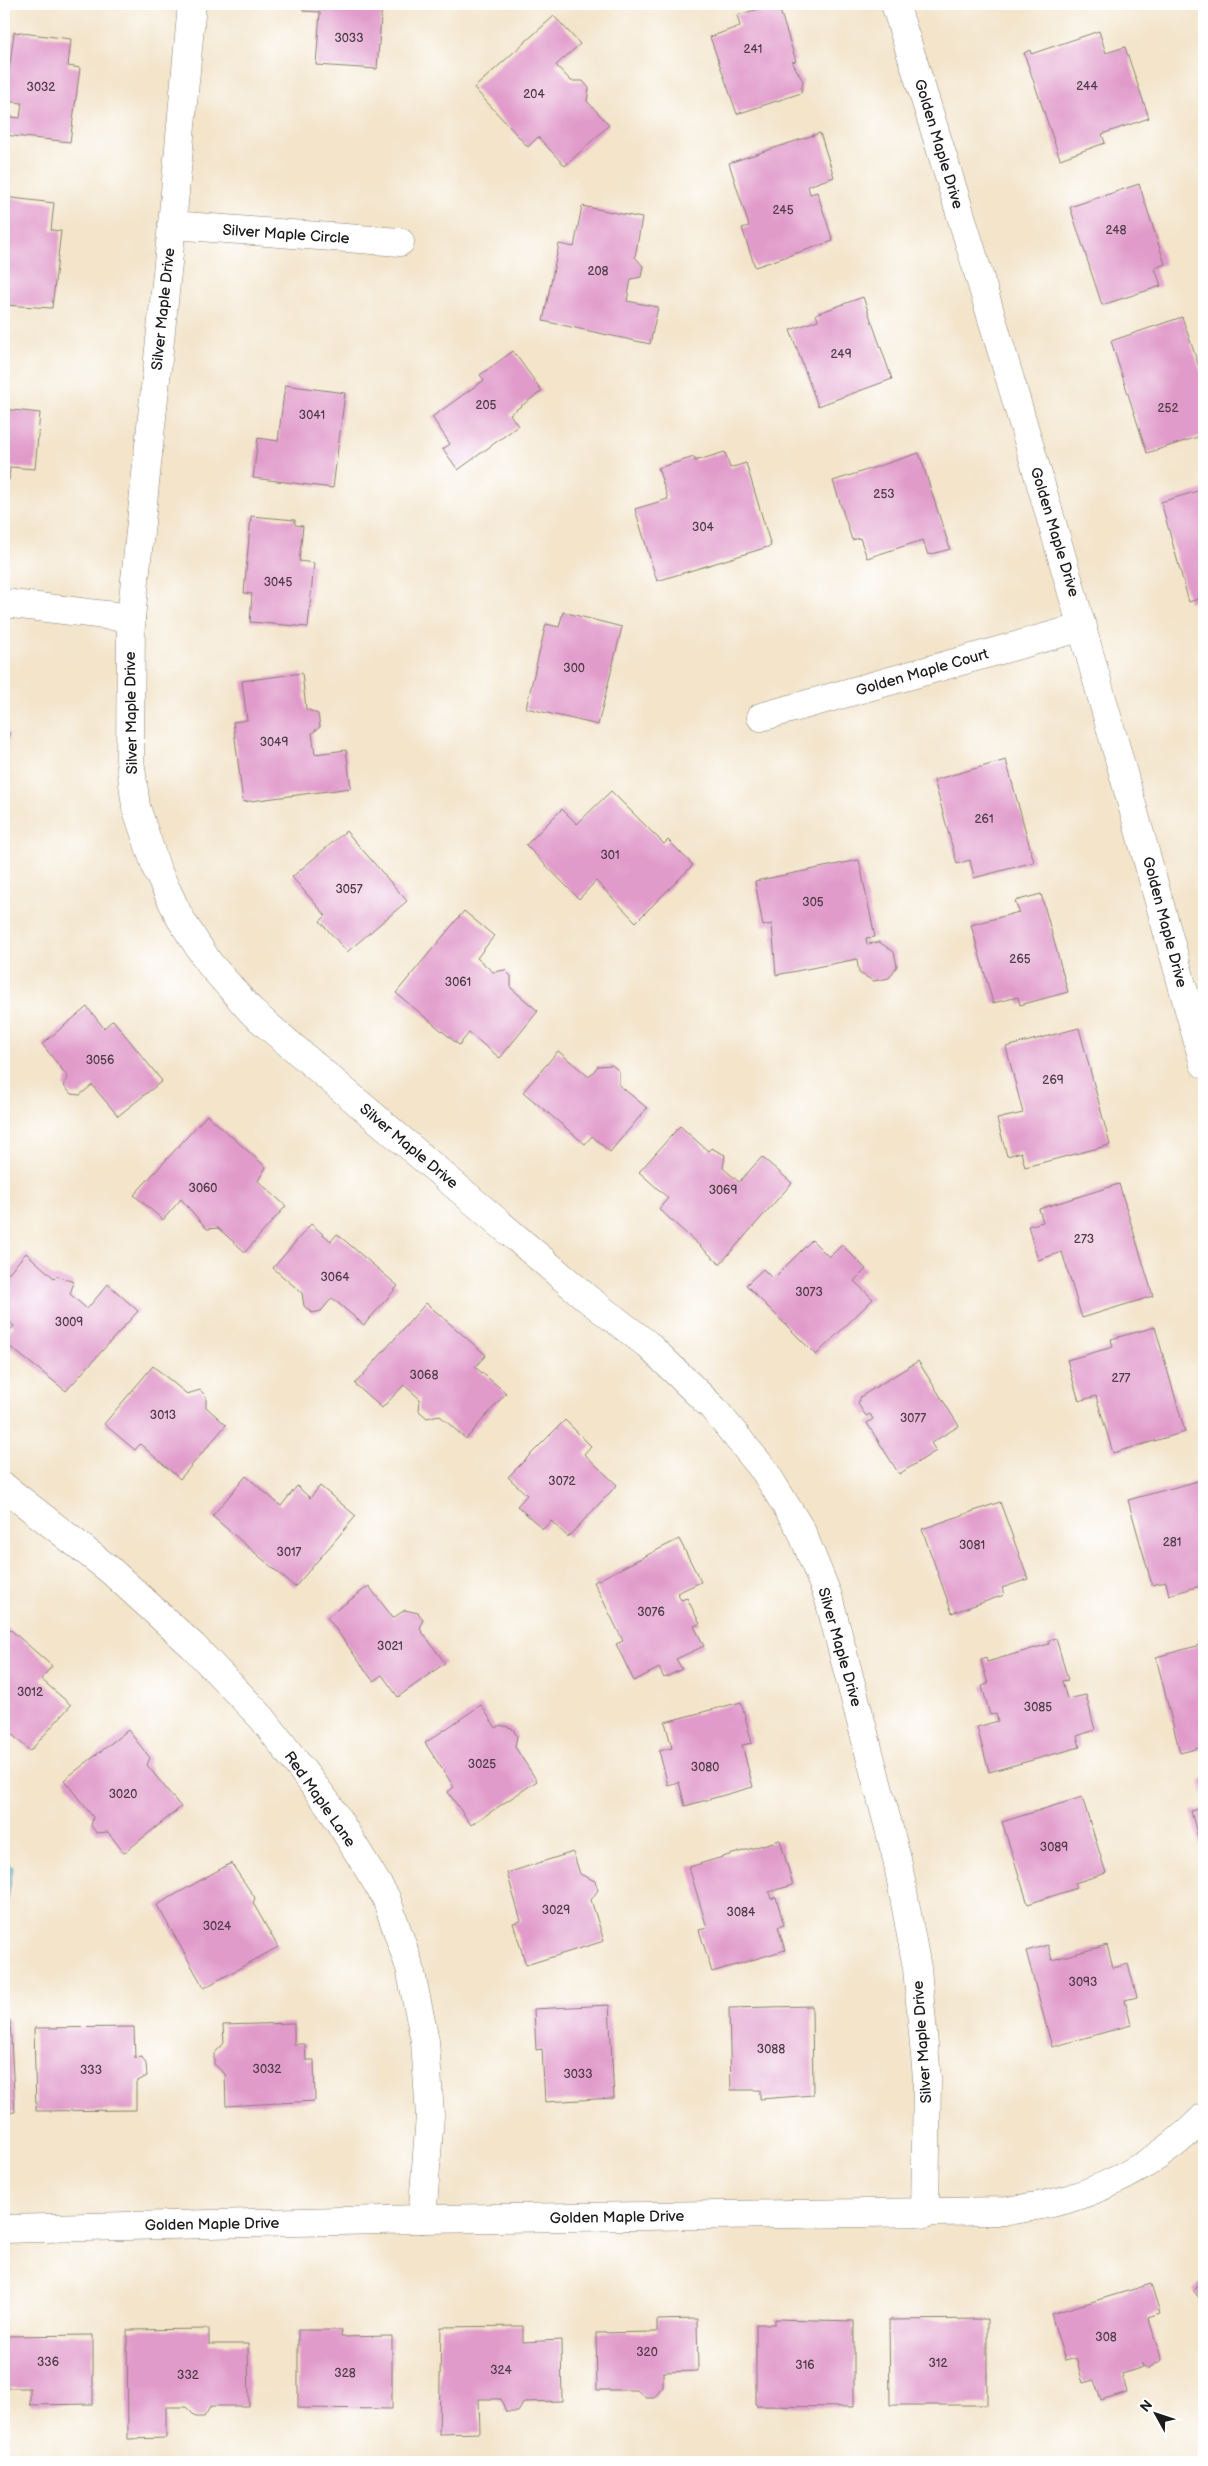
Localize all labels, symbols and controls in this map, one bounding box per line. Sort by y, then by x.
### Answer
house number: 3033 [334,31,364,46]
house number: 241 [744,42,762,57]
street label: Golden Maple Drive [910,77,967,211]
house number: 244 [1076,79,1098,94]
house number: 3032 [27,80,55,95]
house number: 204 [523,87,545,102]
house number: 245 [772,203,794,218]
street label: Silver Maple Circle [222,221,350,248]
house number: 248 [1105,223,1127,238]
street label: Silver Maple Drive [148,247,179,371]
house number: 208 [587,264,609,279]
house number: 249 [830,347,852,362]
house number: 205 [475,398,497,413]
house number: 252 [1157,401,1179,416]
house number: 3041 [299,408,325,423]
street label: Golden Maple Drive [1026,465,1083,599]
house number: 253 [873,487,895,502]
house number: 304 [692,520,715,535]
house number: 3045 [264,575,292,590]
street label: Golden Maple Court [854,644,991,700]
street label: Silver Maple Drive [121,651,142,775]
house number: 300 [563,661,585,676]
house number: 3049 [260,735,288,750]
house number: 261 [974,812,994,827]
house number: 301 [600,848,620,863]
street label: Golden Maple Drive [1138,855,1191,990]
house number: 3057 [335,882,363,897]
house number: 305 [802,895,824,910]
house number: 265 [1009,952,1031,967]
house number: 3061 [445,975,471,990]
house number: 3056 [86,1053,114,1068]
house number: 269 [1042,1073,1064,1088]
street label: Silver Maple Drive [355,1100,462,1193]
house number: 3060 [189,1181,217,1196]
house number: 3069 [709,1183,737,1198]
house number: 273 [1074,1232,1094,1247]
house number: 3064 [320,1270,350,1285]
house number: 3073 [795,1285,823,1300]
house number: 3009 [55,1315,83,1330]
house number: 3068 [410,1368,438,1383]
house number: 277 [1112,1371,1131,1386]
house number: 3013 [150,1408,176,1423]
house number: 3077 [900,1411,926,1426]
house number: 3072 [548,1474,576,1489]
house number: 281 [1163,1535,1181,1550]
house number: 3081 [959,1538,985,1553]
house number: 3017 [277,1545,302,1560]
street label: Silver Maple Drive [813,1585,866,1709]
house number: 3076 [637,1605,665,1620]
house number: 3021 [377,1639,403,1654]
house number: 3012 [17,1685,43,1700]
house number: 3085 [1024,1700,1052,1715]
street label: Red Maple Lane [280,1748,360,1851]
house number: 3025 [468,1757,496,1772]
house number: 3080 [691,1760,719,1775]
house number: 3020 [109,1787,137,1802]
house number: 3089 [1040,1840,1068,1855]
house number: 3029 [542,1903,570,1918]
house number: 3084 [727,1905,756,1920]
house number: 3024 [203,1919,232,1934]
house number: 3093 [1069,1975,1097,1990]
street label: Silver Maple Drive [909,1980,936,2104]
house number: 3088 [757,2042,785,2057]
house number: 3032 [253,2062,281,2077]
house number: 333 [80,2063,102,2078]
house number: 3033 [563,2067,593,2082]
street label: Golden Maple Drive [550,2207,685,2228]
street label: Golden Maple Drive [145,2214,280,2235]
house number: 308 [1095,2330,1117,2345]
house number: 320 [636,2345,658,2360]
house number: 336 [37,2355,59,2370]
house number: 312 [928,2356,948,2371]
house number: 316 [795,2358,815,2373]
house number: 324 [490,2363,512,2378]
house number: 328 [334,2366,356,2381]
house number: 332 [177,2368,199,2383]
north arrow [1130,2388,1180,2438]
text: N [1137,2396,1156,2415]

